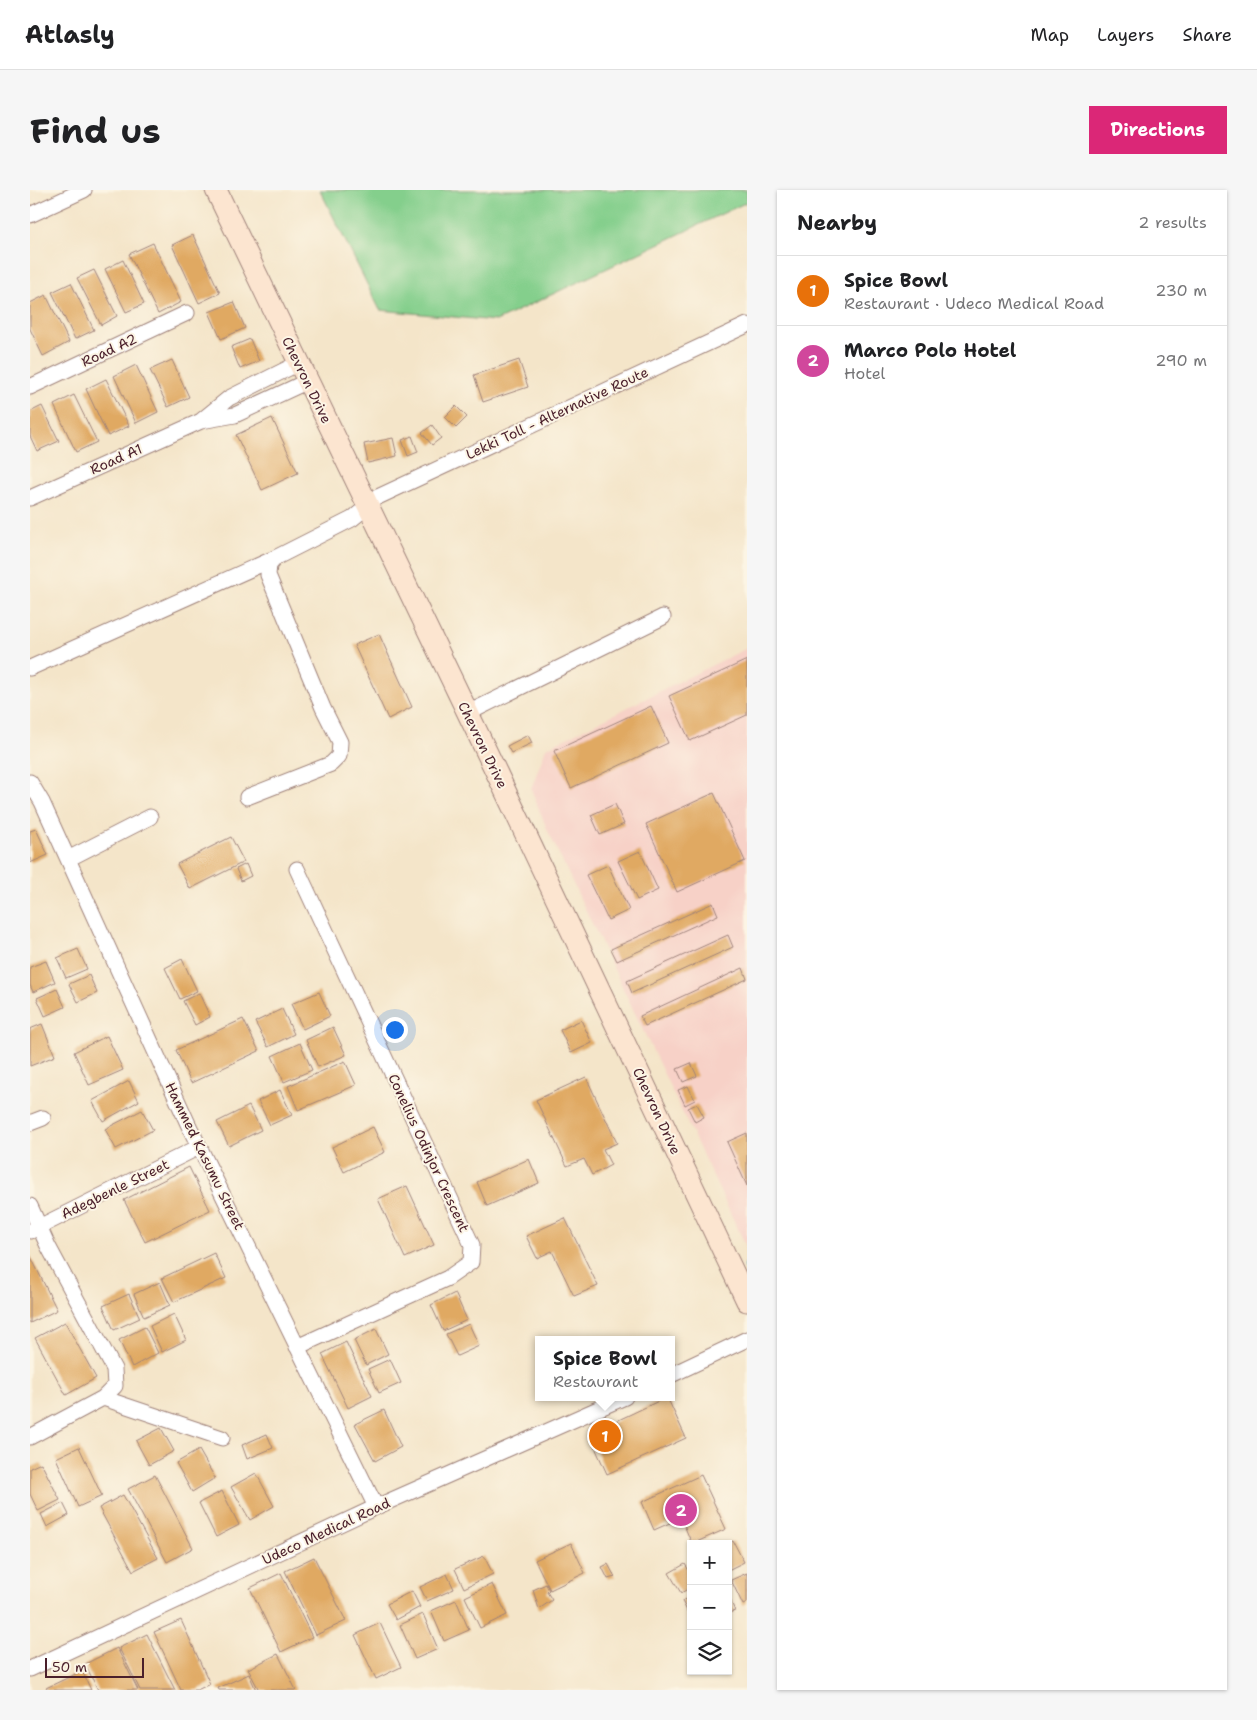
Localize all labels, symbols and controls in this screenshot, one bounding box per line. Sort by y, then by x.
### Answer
text: Atlasly [25,19,115,51]
text: Map [1031,23,1069,47]
text: Layers [1097,23,1154,47]
text: Share [1182,23,1232,47]
button: Directions [1089,106,1227,154]
text: Find us [30,107,161,154]
text: Nearby [797,209,877,237]
text: 2 results [1138,212,1207,233]
text: Spice Bowl [844,268,948,293]
text: 1 [809,280,817,301]
text: 230 m [1155,280,1207,301]
text: Restaurant · Udeco Medical Road [844,293,1104,314]
street label: Road A2 [78,329,140,371]
street label: Chevron Drive [278,334,336,426]
text: Marco Polo Hotel [844,338,1016,363]
text: 2 [807,350,819,371]
text: 290 m [1155,350,1207,371]
street label: Lekki Toll - Alternative Route [463,363,651,463]
text: Hotel [844,363,885,384]
street label: Road A1 [87,440,145,478]
street label: Chevron Drive [454,699,512,791]
your location [382,1017,408,1043]
street label: Chevron Drive [629,1065,685,1158]
street label: Conelius Odinjor Crescent [384,1071,474,1235]
street label: Hammed Kasumu Street [161,1079,249,1233]
street label: Adegbenle Street [58,1155,172,1223]
popup [535,1336,675,1401]
text: Spice Bowl [553,1346,657,1371]
text: Restaurant [553,1371,639,1392]
pin: 1 [589,1417,621,1455]
pin: 2 [665,1491,697,1529]
street label: Udeco Medical Road [259,1493,393,1569]
map controls [687,1540,732,1675]
button: + [687,1540,732,1585]
button: − [687,1585,732,1630]
button: layers [687,1630,732,1675]
scale bar [45,1655,144,1678]
text: 50 m [52,1658,87,1676]

